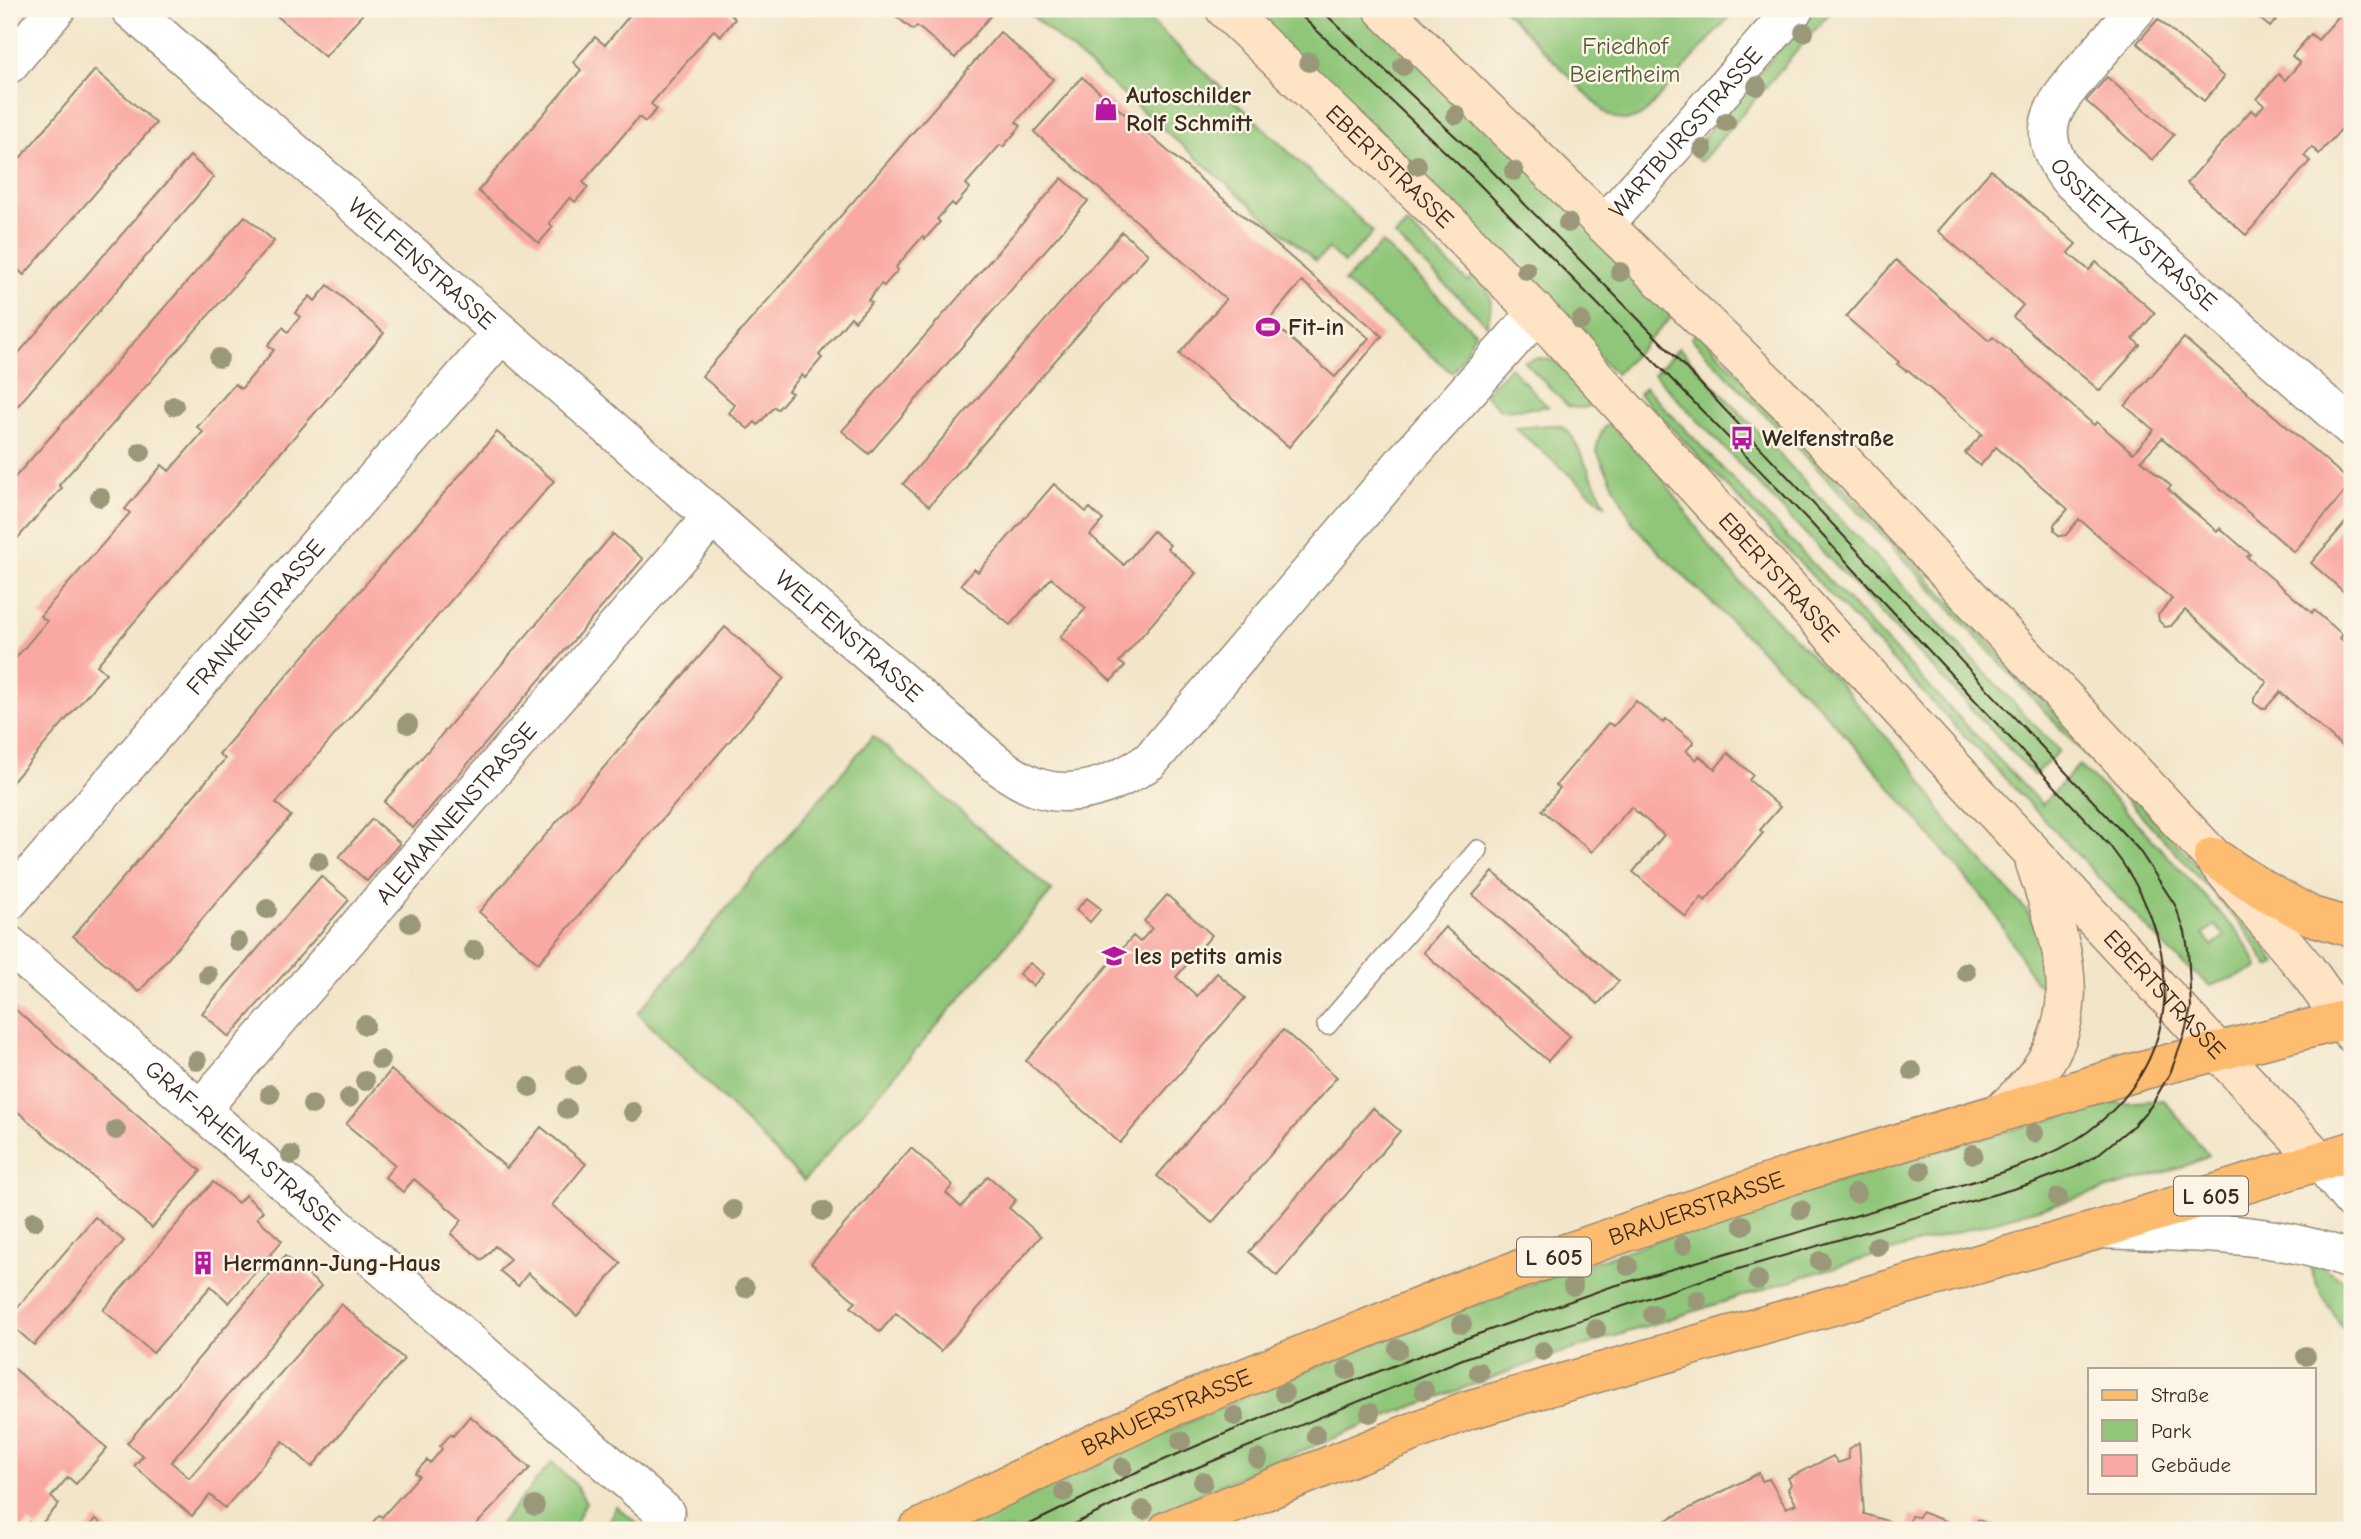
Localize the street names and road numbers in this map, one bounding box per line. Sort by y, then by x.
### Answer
street label: WARTBURGSTRASSE [1603,41,1768,224]
street label: EBERTSTRASSE [1320,99,1459,234]
street label: OSSIETZKYSTRASSE [2044,153,2223,317]
street label: WELFENSTRASSE [342,192,501,335]
street label: EBERTSTRASSE [1713,507,1845,648]
street label: FRANKENSTRASSE [180,534,330,700]
street label: WELFENSTRASSE [770,564,928,708]
street label: ALEMANNENSTRASSE [370,717,542,910]
street label: EBERTSTRASSE [2098,924,2231,1064]
street label: GRAF-RHENA-STRASSE [139,1054,346,1237]
street label: BRAUERSTRASSE [1605,1165,1788,1251]
road number: L 605 [2174,1176,2248,1216]
road number: L 605 [1517,1238,1591,1276]
street label: BRAUERSTRASSE [1077,1362,1256,1462]

